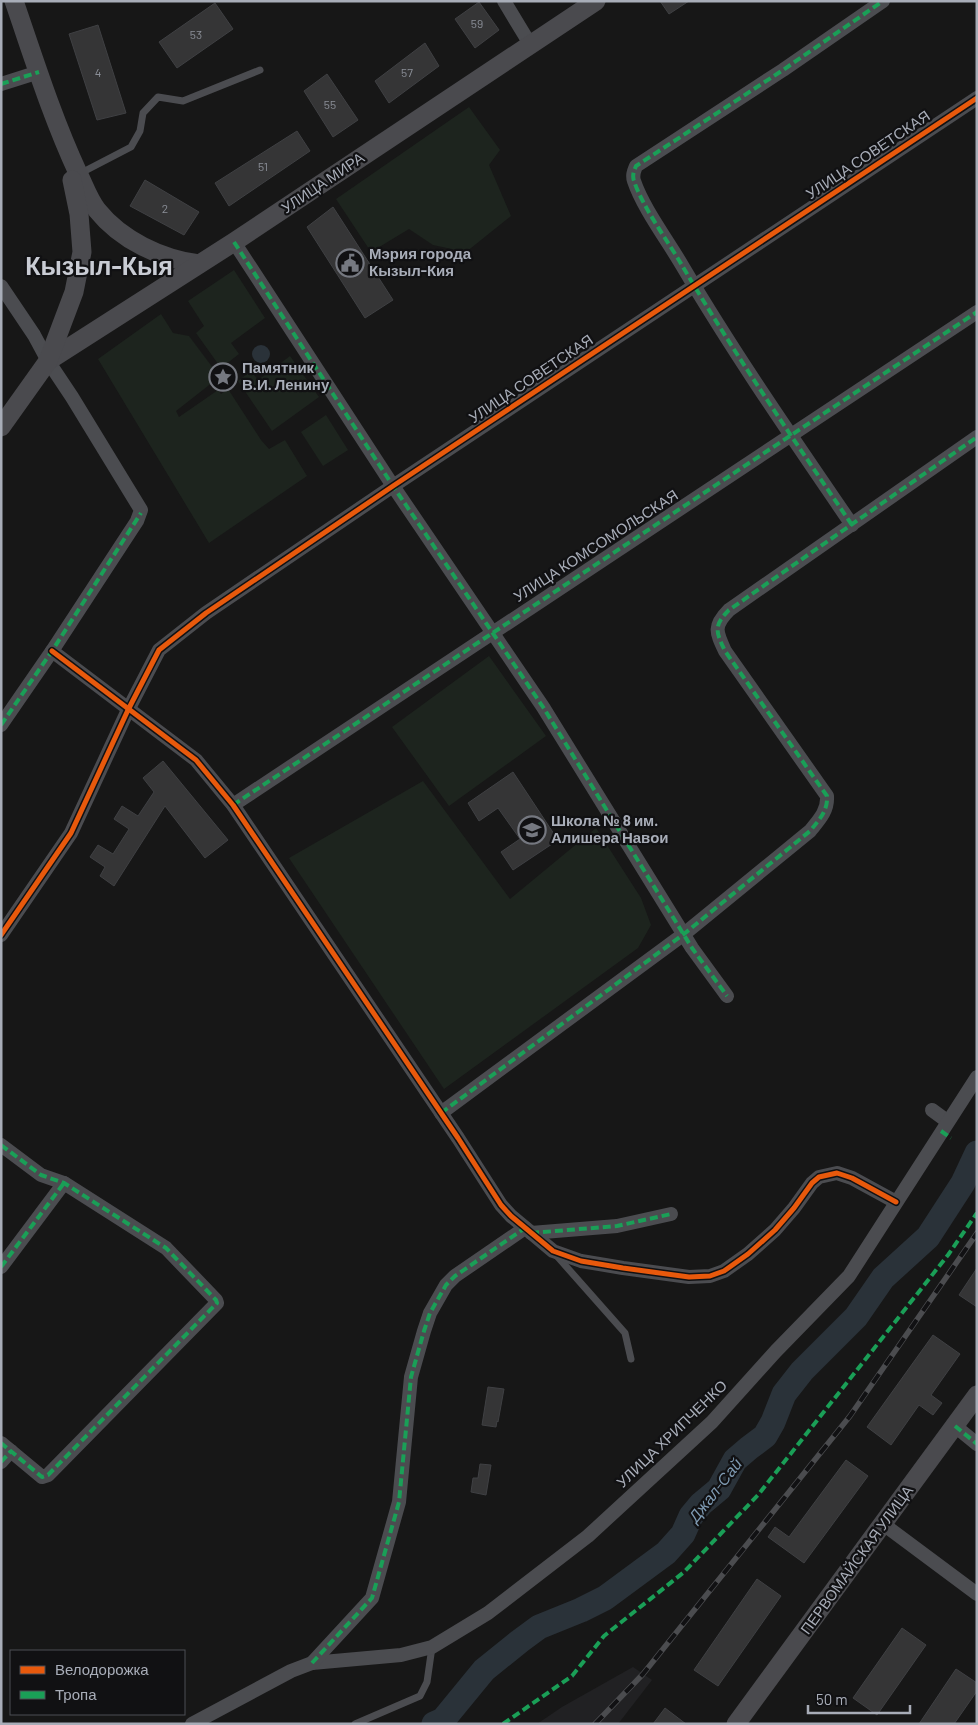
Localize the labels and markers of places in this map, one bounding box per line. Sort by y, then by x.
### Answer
place label: Мэрия города Кызыл-Кия [369,244,472,279]
public building icon: Мэрия города Кызыл-Кия [335,248,365,278]
place label: Памятник В.И. Ленину [242,358,330,393]
place icon: Памятник В.И. Ленину [208,362,238,392]
place label: Школа № 8 им. Алишера Навои [551,811,669,846]
school or university icon: Школа № 8 им. Алишера Навои [517,815,547,845]

